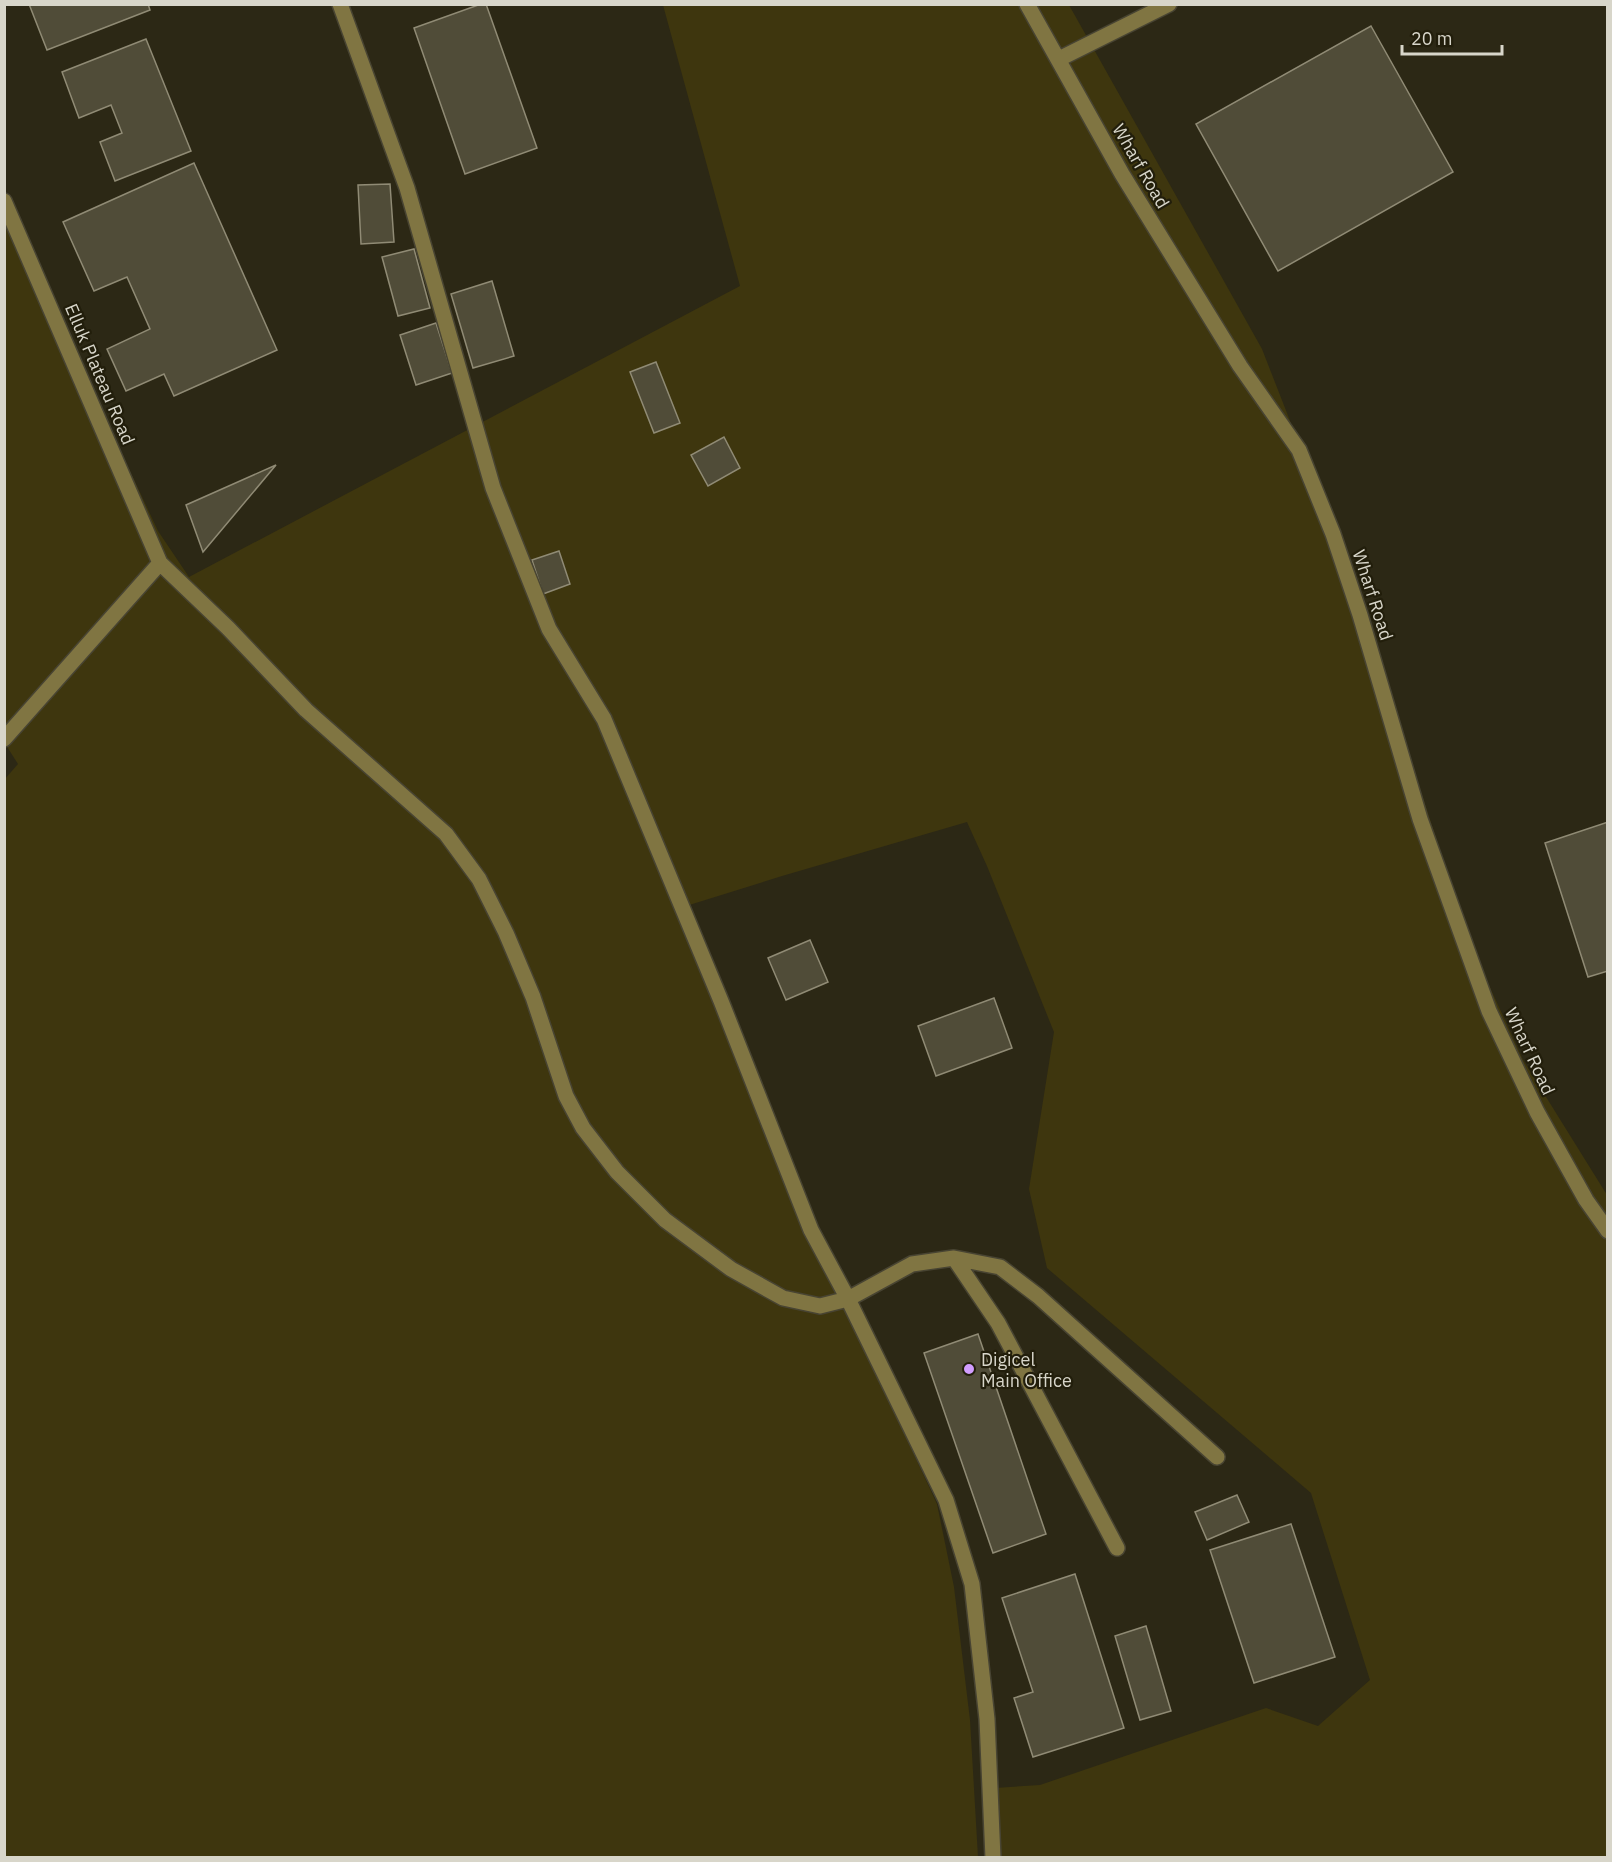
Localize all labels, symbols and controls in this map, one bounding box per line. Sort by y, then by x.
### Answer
scale bar [1402,18,1502,56]
text: 20 m [1411,27,1453,50]
street label: Wharf Road [1108,120,1174,212]
street label: Elluk Plateau Road [60,300,140,448]
street label: Wharf Road [1348,547,1398,643]
street label: Wharf Road [1500,1004,1560,1098]
place label: Digicel Main Office [981,1348,1072,1392]
marker: Digicel Main Office [962,1362,976,1376]

